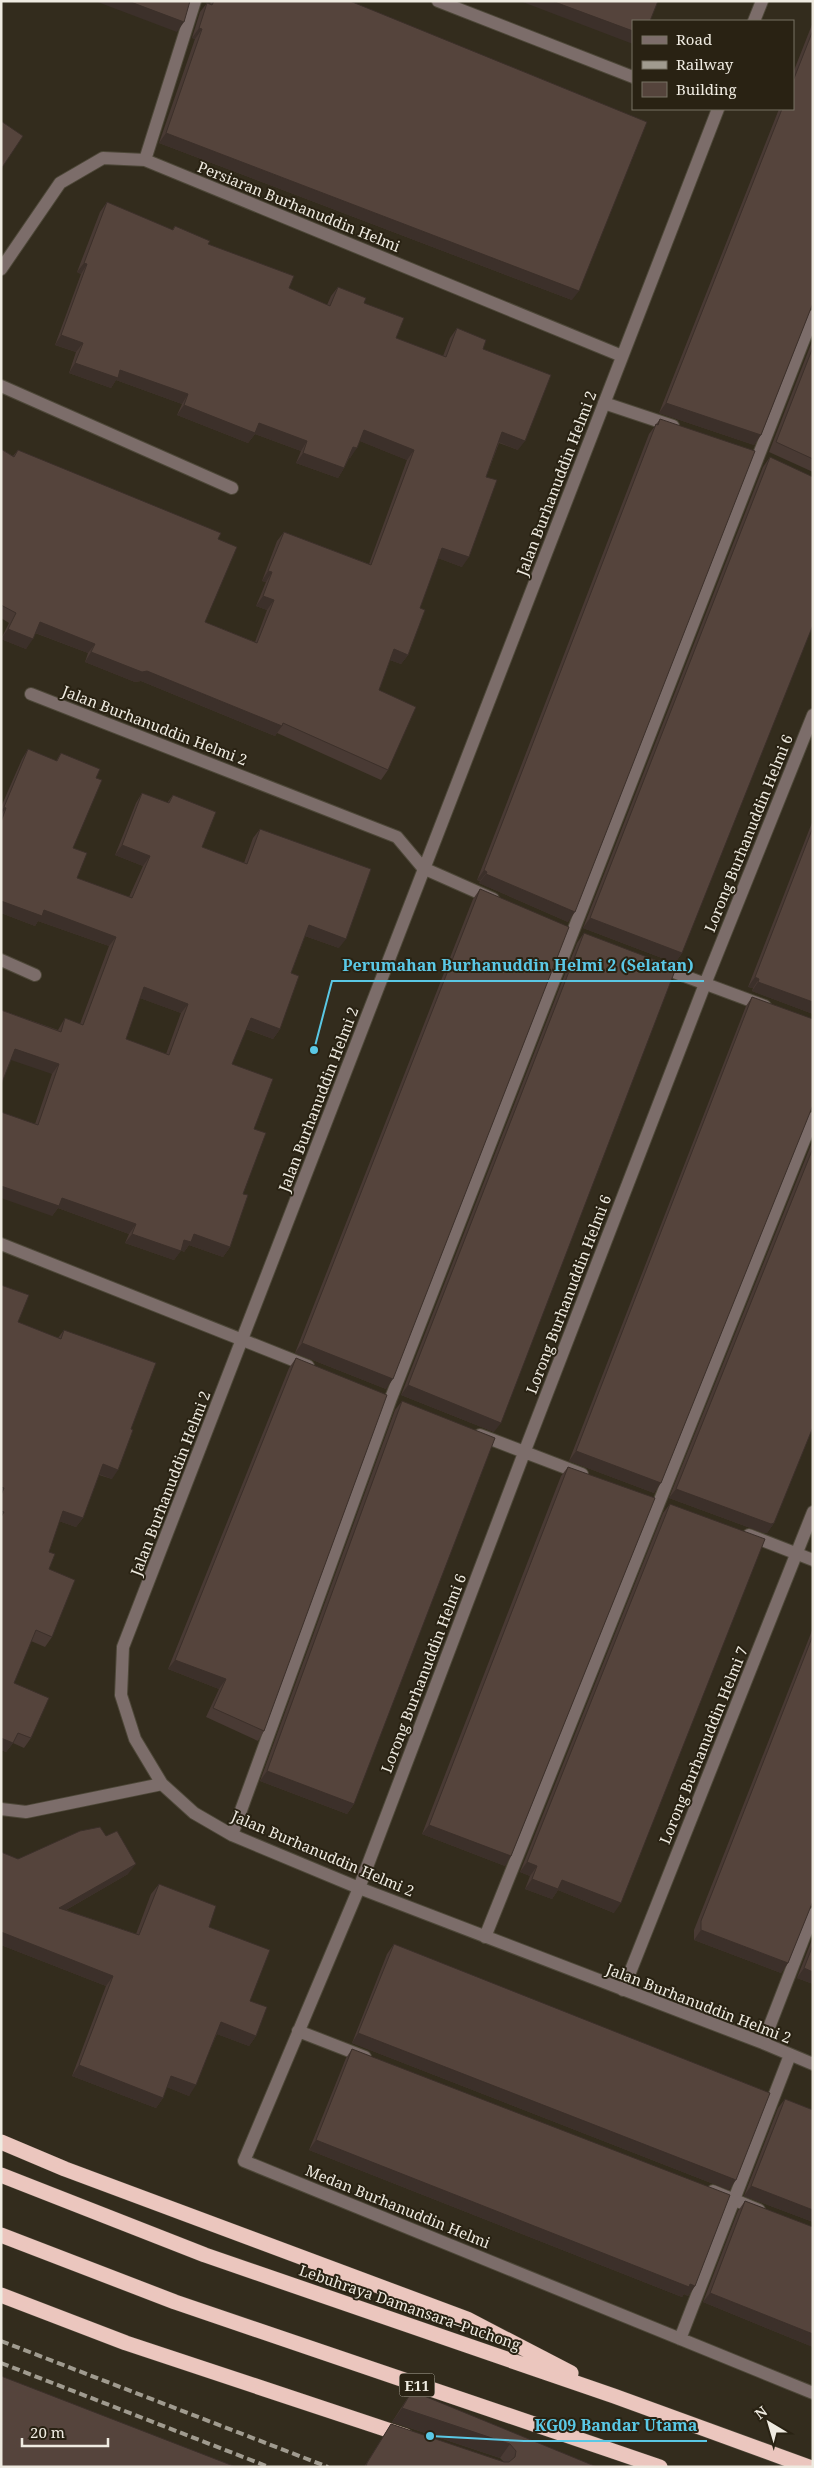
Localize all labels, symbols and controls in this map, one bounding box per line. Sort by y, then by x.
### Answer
legend [632,20,794,110]
text: Road [676,29,712,49]
text: Railway [676,54,734,74]
text: Building [676,79,737,99]
street label: Persiaran Burhanuddin Helmi [195,156,403,256]
street label: Jalan Burhanuddin Helmi 2 [511,388,601,579]
street label: Jalan Burhanuddin Helmi 2 [59,680,250,770]
street label: Lorong Burhanuddin Helmi 6 [699,731,797,935]
callout: Perumahan Burhanuddin Helmi 2 (Selatan) [332,950,704,981]
text: Perumahan Burhanuddin Helmi 2 (Selatan) [342,954,694,976]
street label: Jalan Burhanuddin Helmi 2 [273,1004,363,1195]
street label: Lorong Burhanuddin Helmi 6 [521,1192,615,1396]
street label: Jalan Burhanuddin Helmi 2 [125,1388,215,1579]
street label: Lorong Burhanuddin Helmi 6 [376,1571,470,1775]
street label: Lorong Burhanuddin Helmi 7 [654,1643,752,1847]
street label: Jalan Burhanuddin Helmi 2 [228,1805,417,1901]
street label: Jalan Burhanuddin Helmi 2 [603,1958,794,2048]
street label: Medan Burhanuddin Helmi [303,2160,493,2252]
street label: Lebuhraya Damansara–Puchong [297,2260,523,2354]
road number: E11 [400,2374,434,2396]
north arrow [744,2398,794,2448]
text: N [750,2401,771,2423]
callout: KG09 Bandar Utama [524,2410,707,2441]
text: KG09 Bandar Utama [535,2414,698,2436]
scale bar [22,2416,109,2448]
text: 20 m [30,2422,65,2442]

